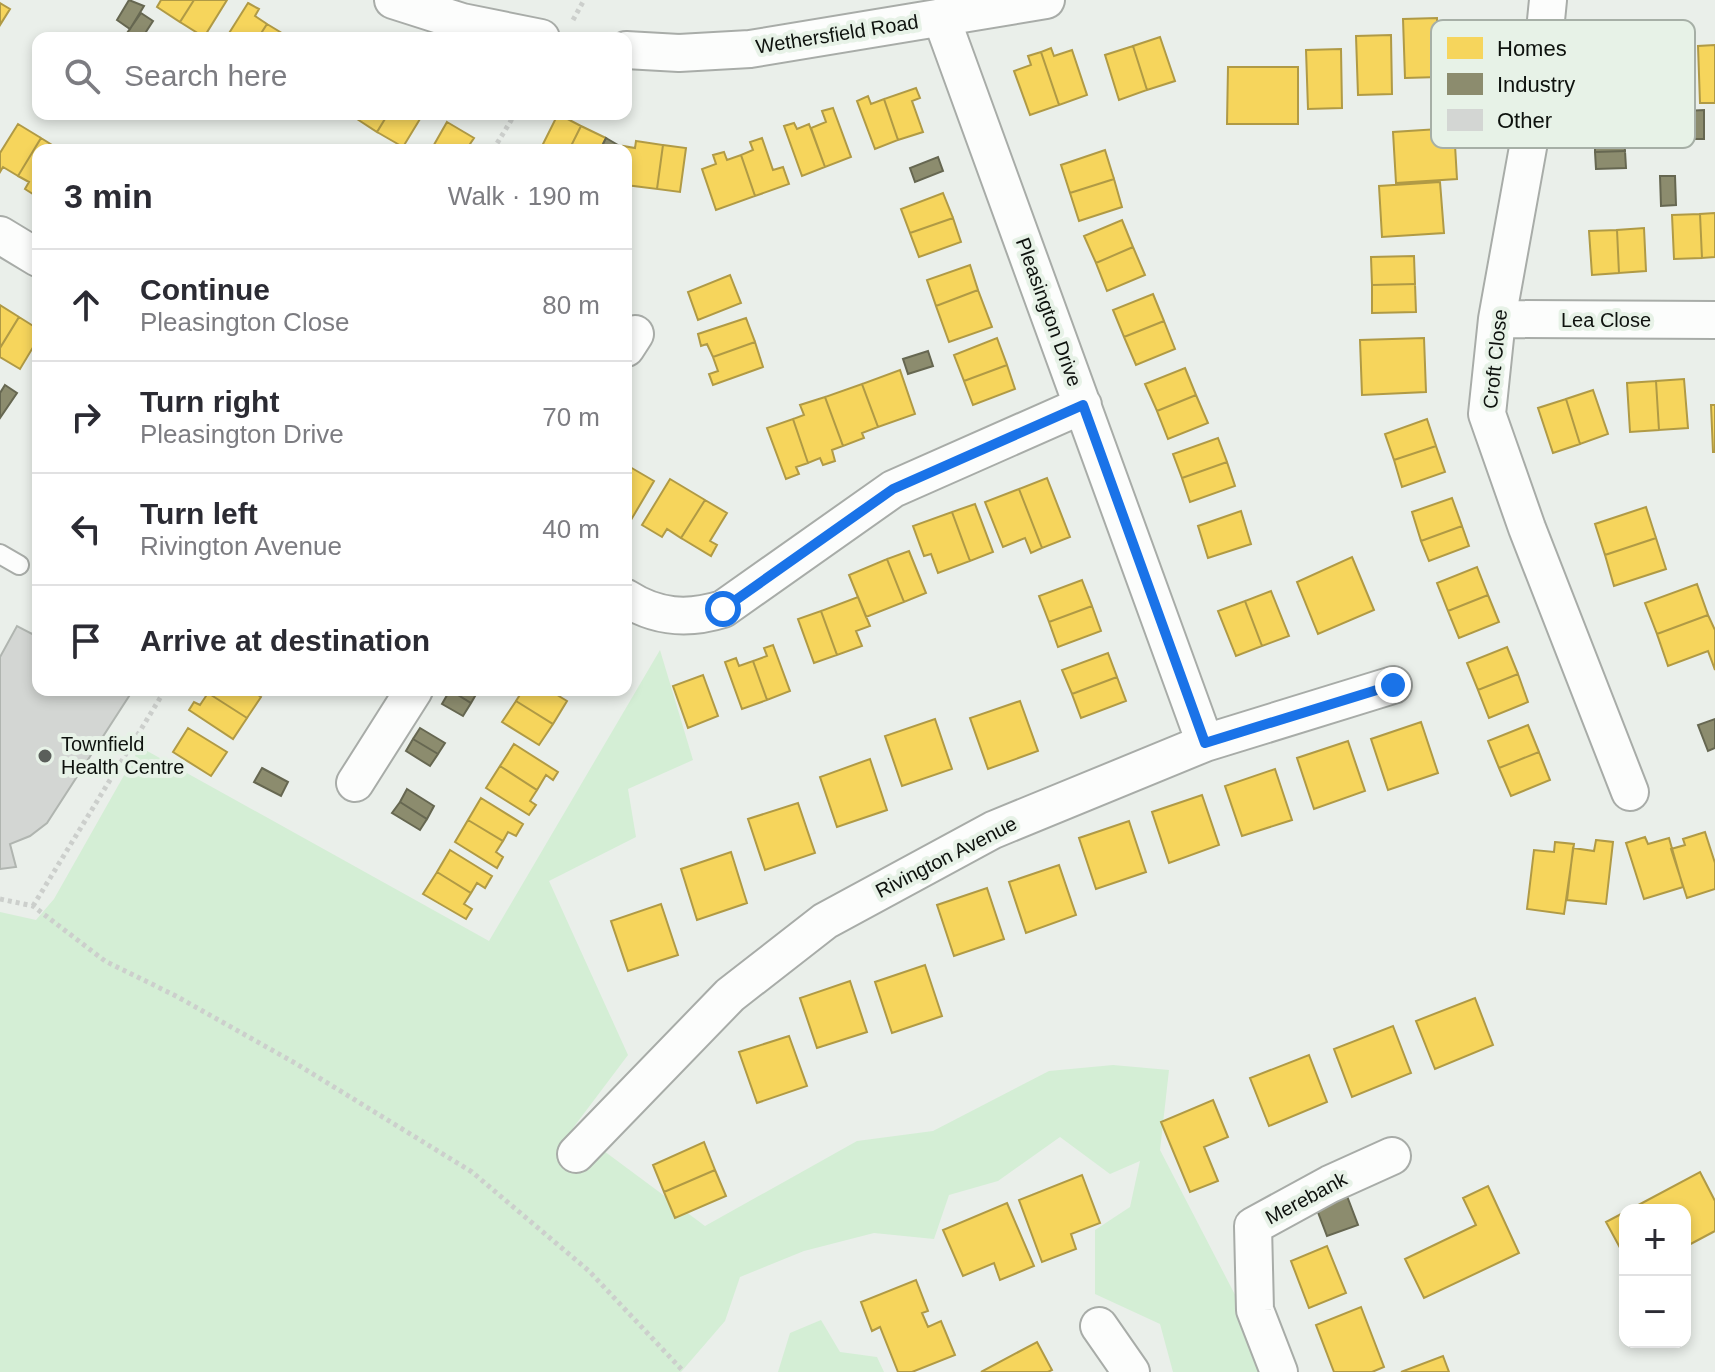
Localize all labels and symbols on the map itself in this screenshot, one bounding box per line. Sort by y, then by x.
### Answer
street label: Wethersfield Road [754,10,920,58]
legend [1431,20,1695,148]
text: Homes [1497,36,1567,61]
text: Industry [1497,72,1575,97]
text: Other [1497,108,1552,133]
street label: Pleasington Drive [1012,235,1086,389]
street label: Croft Close [1479,308,1511,410]
street label: Lea Close [1561,309,1651,331]
route start [705,591,741,627]
route end [1375,667,1411,703]
place label: Townfield Health Centre [61,733,184,778]
marker: Townfield Health Centre [36,747,54,765]
street label: Rivington Avenue [872,812,1020,902]
street label: Merebank [1262,1167,1351,1229]

